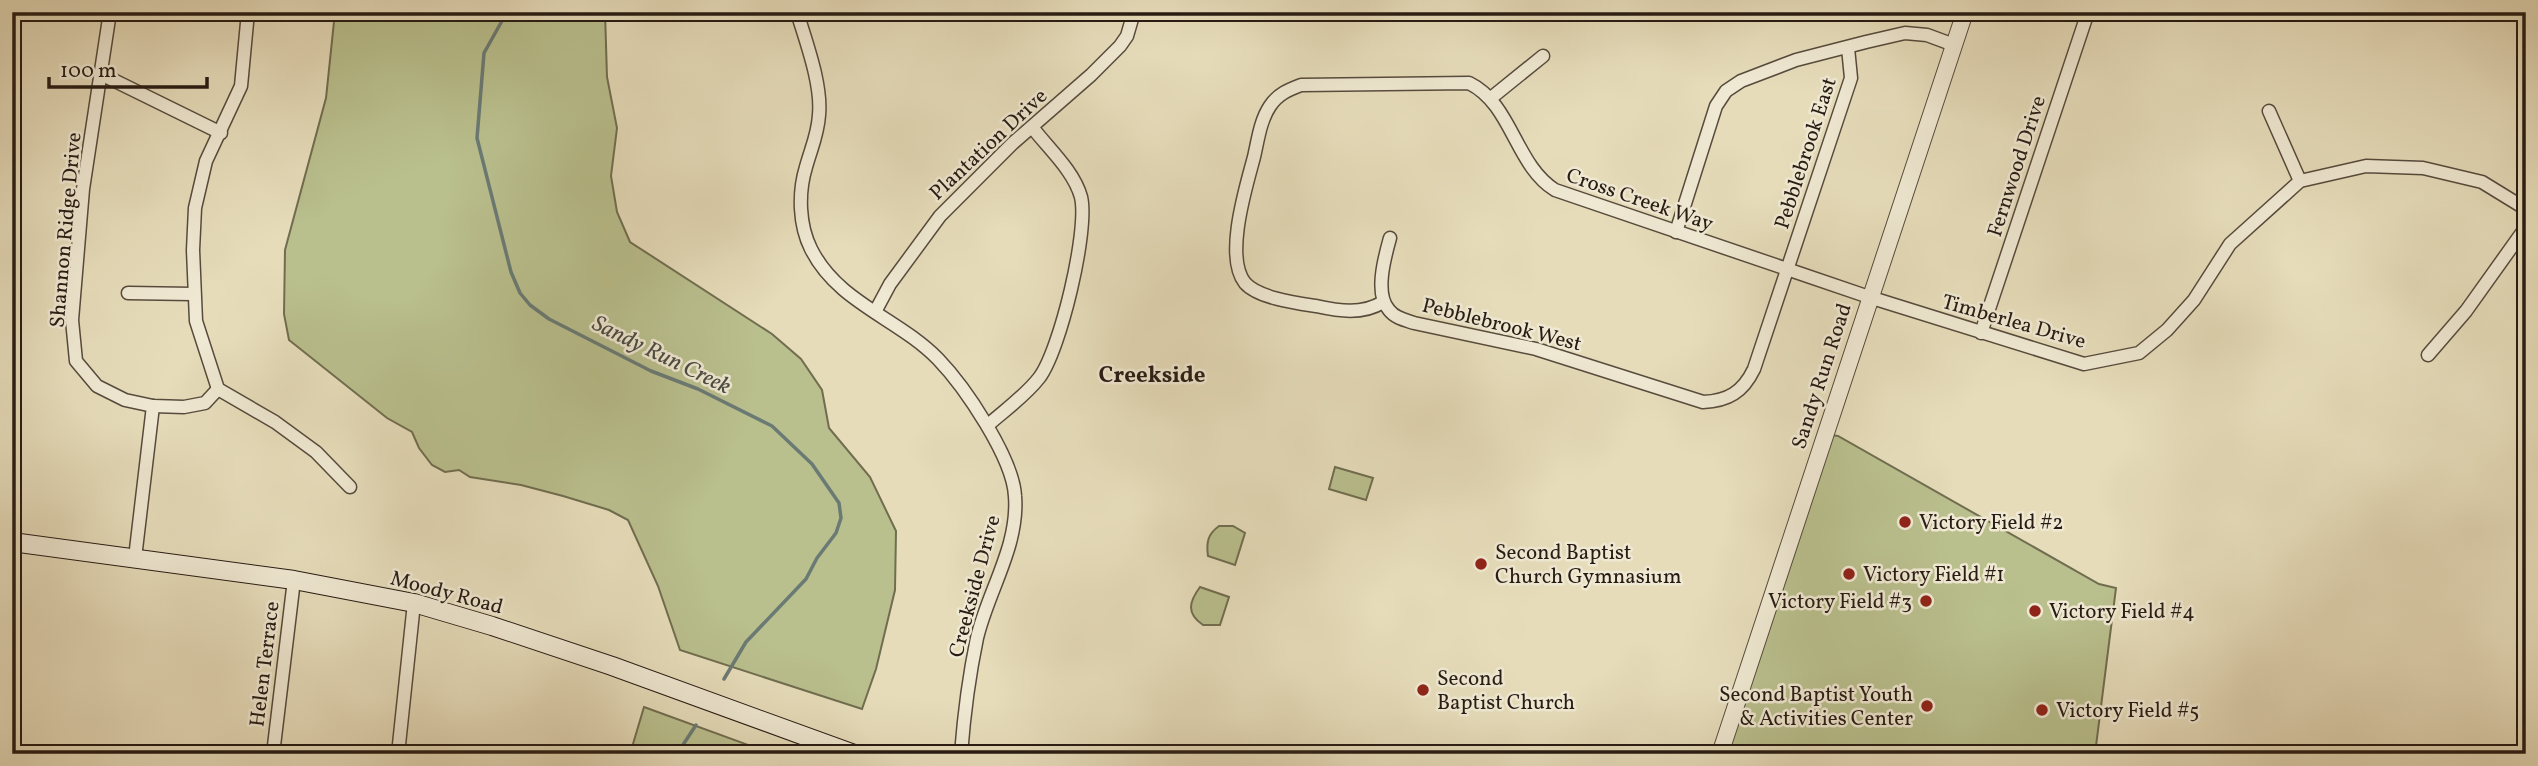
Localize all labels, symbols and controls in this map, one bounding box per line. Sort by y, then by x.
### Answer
scale bar [49,46,206,90]
text: 100 m [60,57,117,86]
street label: Pebblebrook East [1768,74,1845,233]
street label: Plantation Drive [924,83,1054,207]
street label: Fernwood Drive [1981,92,2054,241]
street label: Shannon Ridge Drive [43,131,89,329]
street label: Cross Creek Way [1562,162,1718,239]
street label: Timberlea Drive [1938,288,2089,357]
street label: Pebblebrook West [1419,292,1585,359]
street label: Sandy Run Road [1785,300,1860,453]
water label: Sandy Run Creek [586,308,736,403]
district label: Creekside [1098,360,1206,392]
place label: Victory Field #2 [1919,509,2064,538]
street label: Creekside Drive [942,512,1008,661]
marker: Victory Field #2 [1897,514,1913,530]
place label: Second Baptist Church Gymnasium [1495,539,1681,592]
marker: Second Baptist Church Gymnasium [1473,556,1489,572]
place label: Victory Field #1 [1863,561,2004,590]
street label: Moody Road [387,564,506,622]
marker: Victory Field #1 [1841,566,1857,582]
place label: Victory Field #3 [1768,588,1912,617]
marker: Victory Field #3 [1918,593,1934,609]
place label: Victory Field #4 [2049,598,2195,627]
street label: Helen Terrace [243,600,288,729]
marker: Victory Field #4 [2027,603,2043,619]
place label: Second Baptist Church [1437,665,1575,718]
place label: Second Baptist Youth & Activities Center [1719,681,1913,734]
marker: Second Baptist Church [1415,682,1431,698]
place label: Victory Field #5 [2056,697,2199,726]
marker: Second Baptist Youth & Activities Center [1919,698,1935,714]
marker: Victory Field #5 [2034,702,2050,718]

